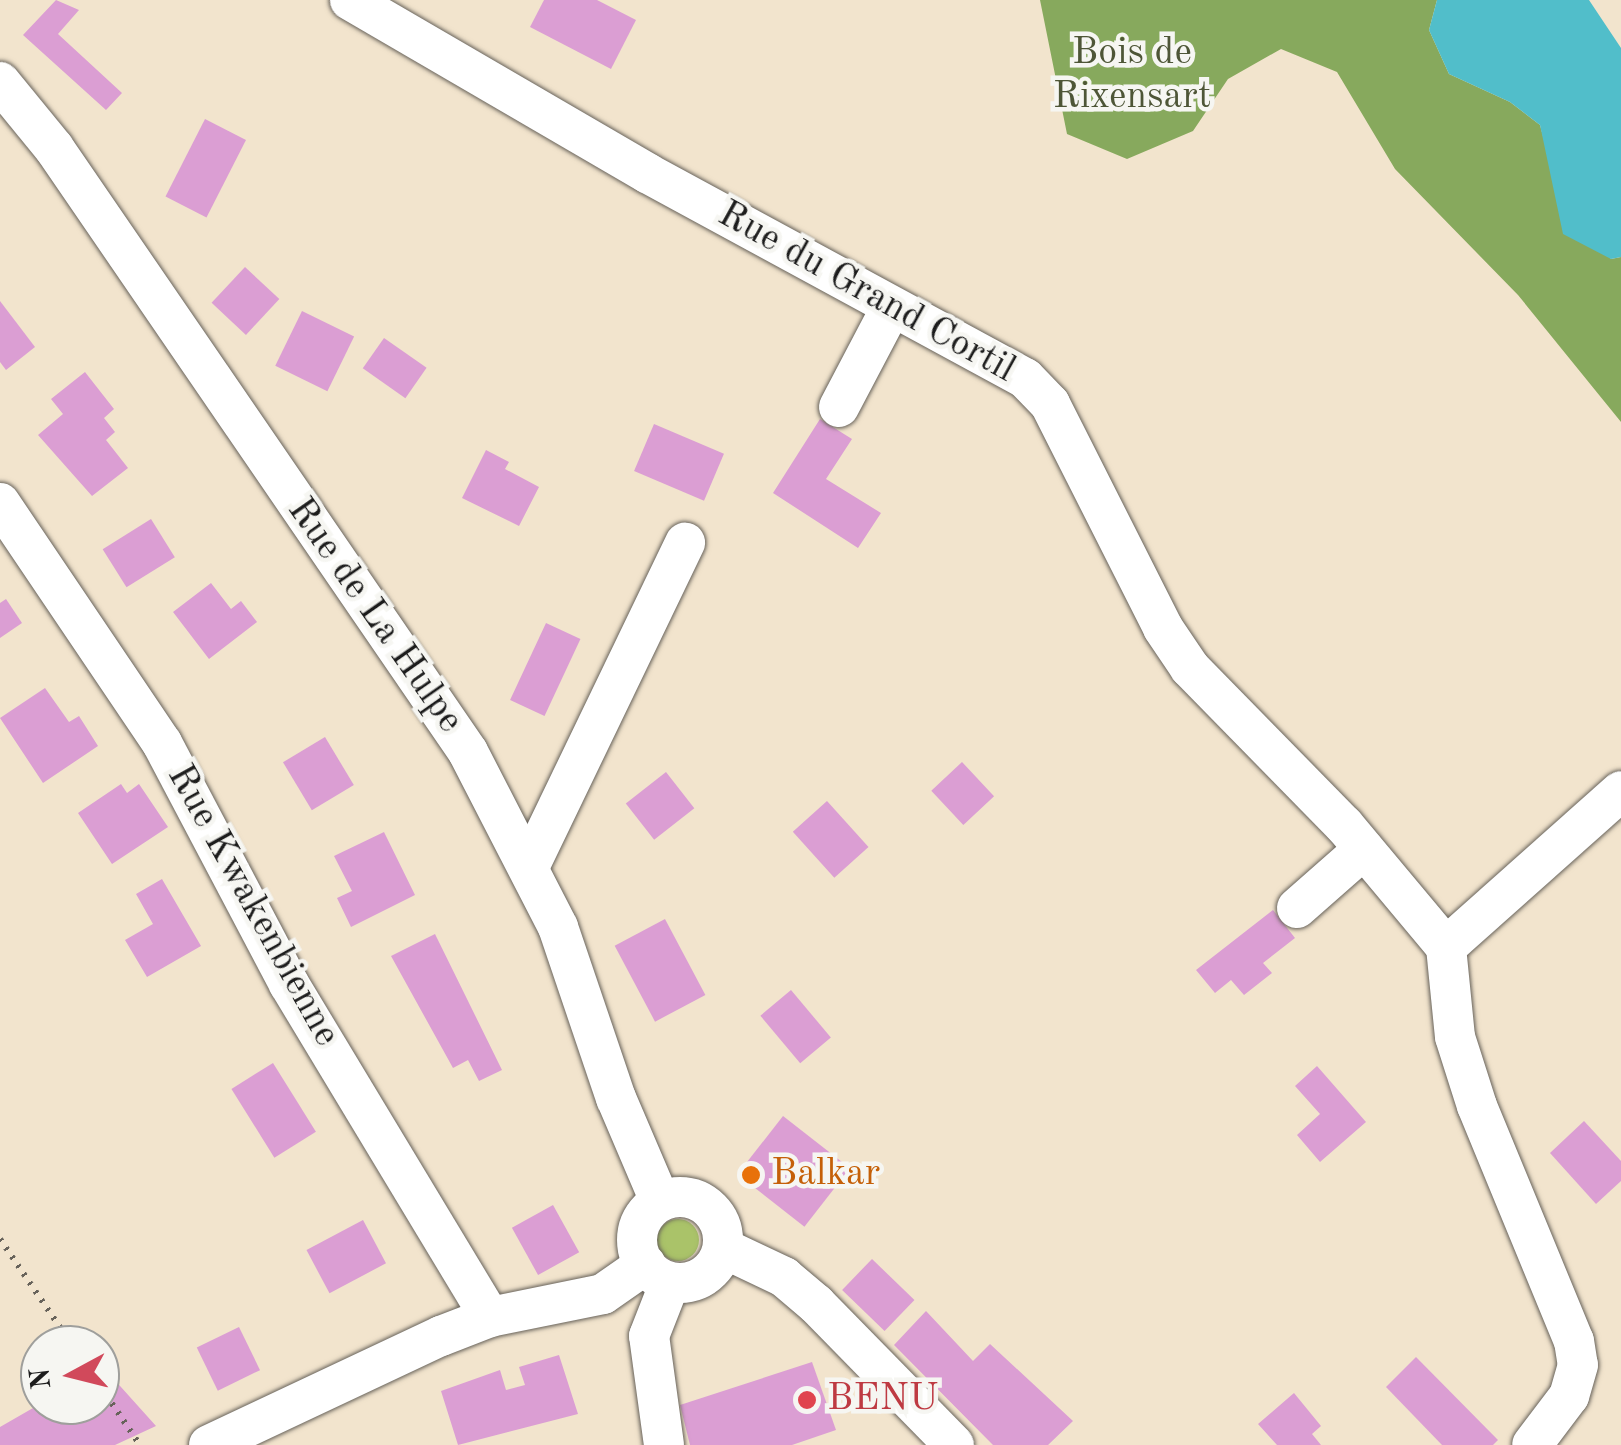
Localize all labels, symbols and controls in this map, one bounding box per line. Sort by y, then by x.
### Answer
park label: Bois de Rixensart [1053,31,1211,120]
street label: Rue du Grand Cortil [709,192,1023,394]
street label: Rue de La Hulpe [276,490,472,742]
street label: Rue Kwakenbienne [156,757,348,1055]
place label: Balkar [771,1152,880,1198]
marker: Balkar [740,1164,762,1186]
north arrow [20,1325,120,1425]
text: N [27,1366,57,1391]
place label: BENU [827,1377,938,1423]
marker: BENU [796,1389,818,1411]

